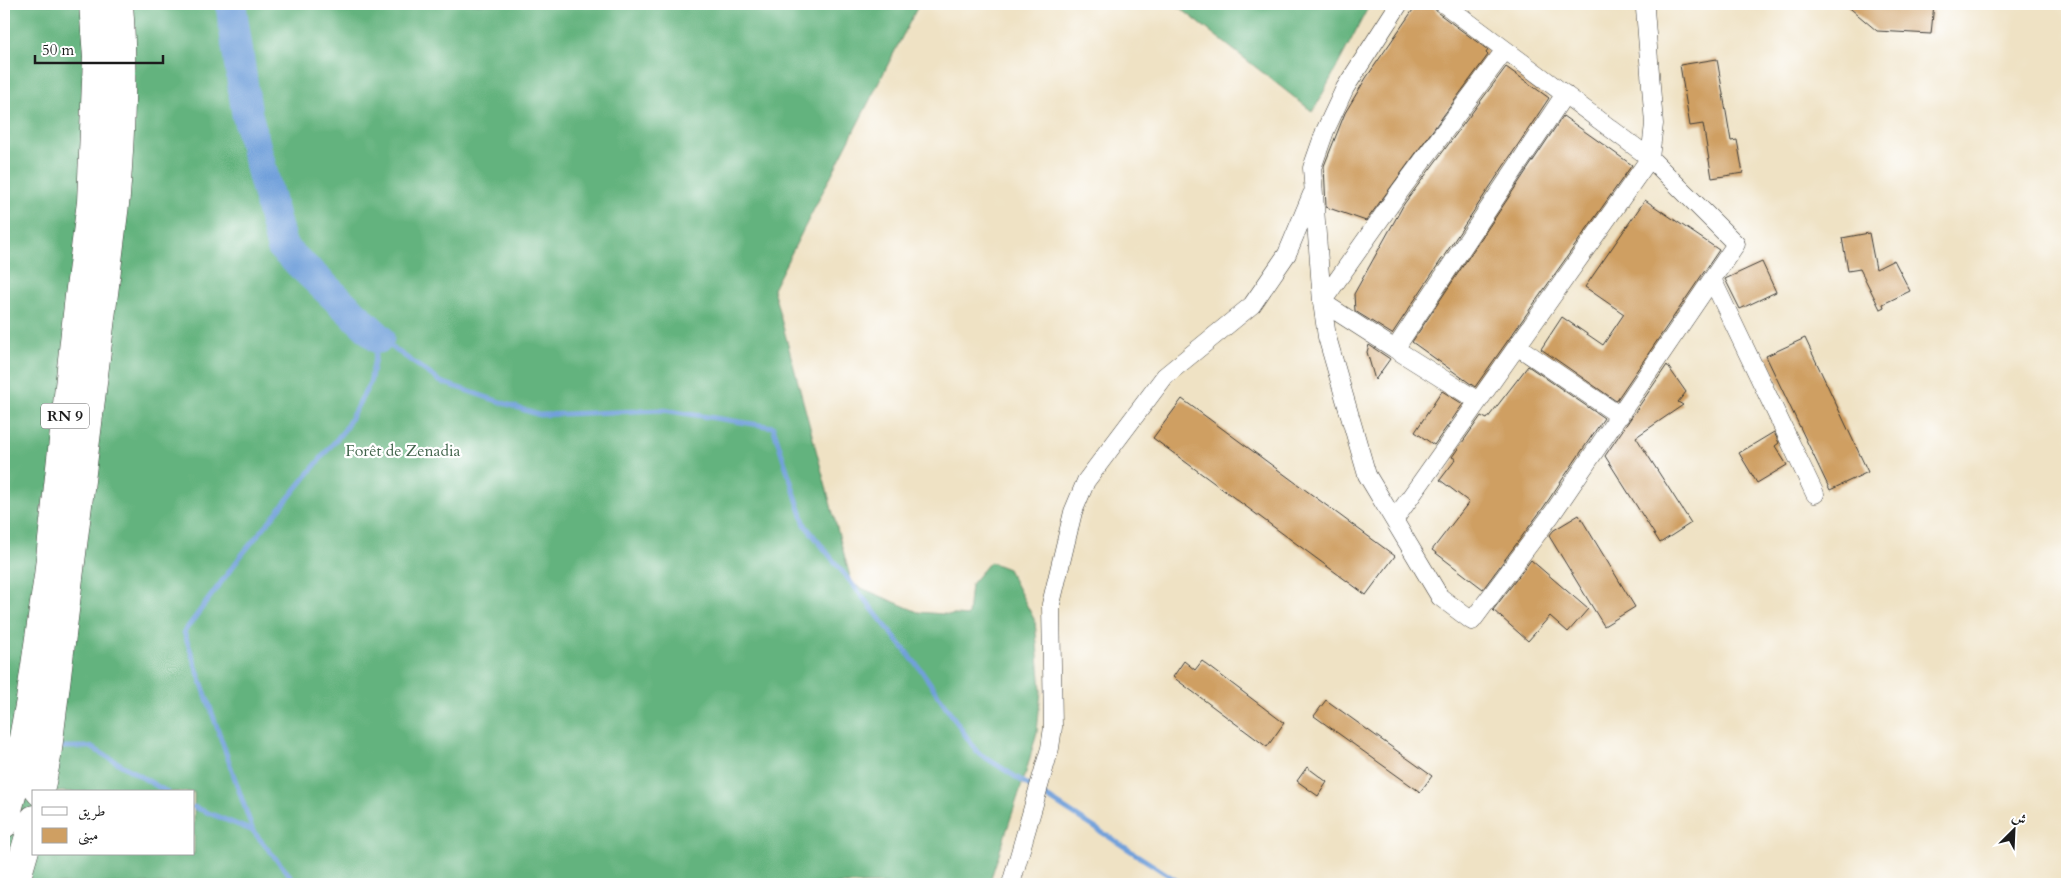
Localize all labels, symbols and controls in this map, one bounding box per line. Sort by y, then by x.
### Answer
scale bar [35,32,162,64]
text: 50 m [42,40,74,60]
road number: RN 9 [41,404,89,428]
park label: Forêt de Zenadia [346,440,461,462]
legend [32,790,195,856]
text: طريق [78,801,105,821]
north arrow [1988,806,2038,856]
text: ش [2009,807,2029,830]
text: مبنى [78,825,98,846]

